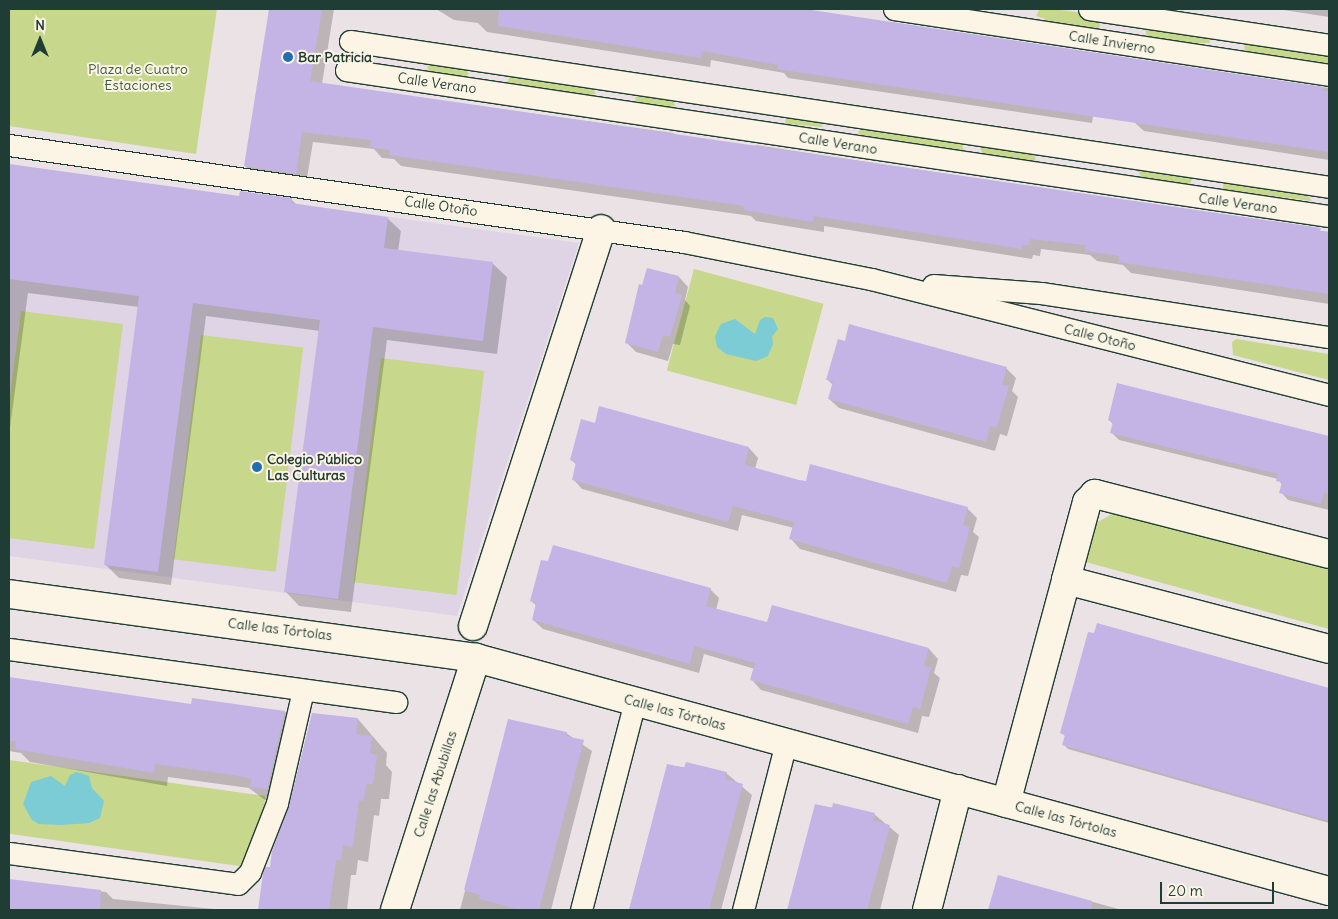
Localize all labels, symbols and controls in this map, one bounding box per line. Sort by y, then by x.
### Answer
north arrow [15,15,65,65]
text: N [35,16,45,34]
street label: Calle Invierno [1068,27,1156,57]
place label: Bar Patricia [298,49,372,65]
marker: Bar Patricia [282,51,294,63]
park label: Plaza de Cuatro Estaciones [88,61,188,94]
street label: Calle Verano [396,69,478,97]
street label: Calle Verano [797,128,879,158]
street label: Calle Verano [1197,189,1279,217]
street label: Calle Otoño [403,193,479,219]
street label: Calle Otoño [1062,320,1138,354]
place label: Colegio Público Las Culturas [267,451,362,484]
marker: Colegio Público Las Culturas [251,461,263,473]
street label: Calle las Tórtolas [227,614,333,644]
street label: Calle las Tórtolas [622,690,728,734]
street label: Calle las Abubillas [410,728,460,840]
street label: Calle las Tórtolas [1013,797,1119,841]
scale bar [1163,872,1277,904]
text: 20 m [1168,881,1203,900]

